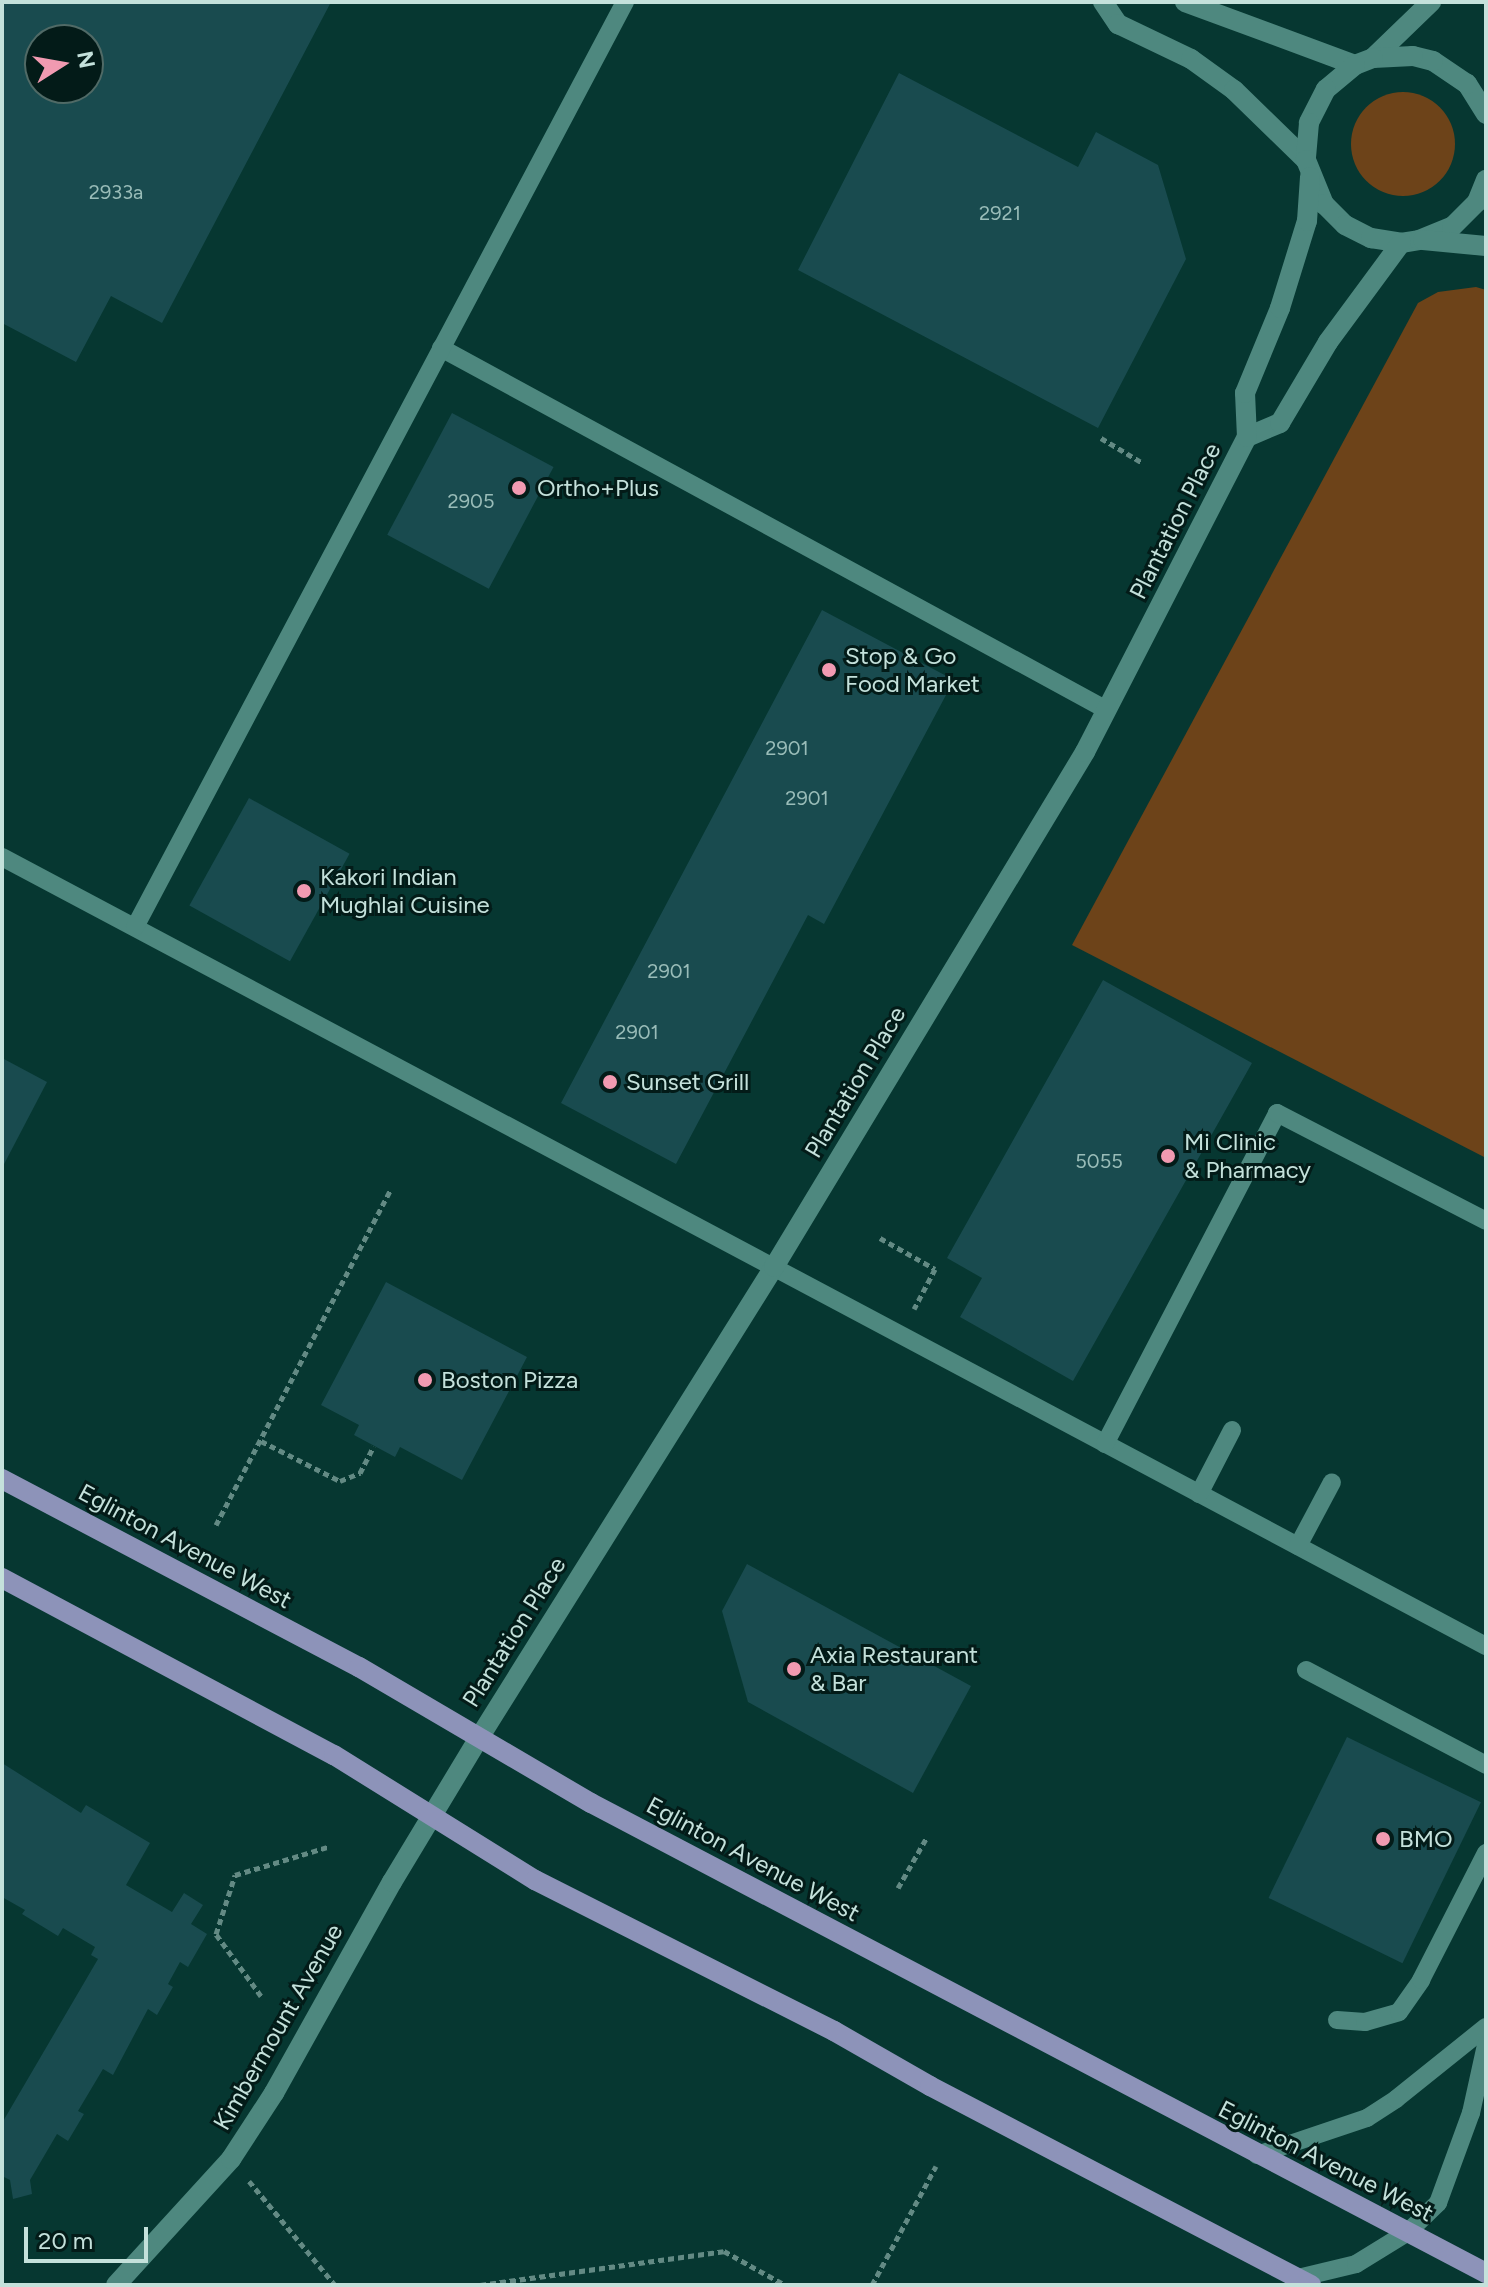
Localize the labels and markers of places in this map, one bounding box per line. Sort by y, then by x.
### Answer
place label: Ortho+Plus [537,474,659,502]
marker: Ortho+Plus [508,477,530,499]
place label: Stop & Go Food Market [845,642,980,698]
marker: Stop & Go Food Market [820,661,838,679]
place label: Kakori Indian Mughlai Cuisine [320,863,490,919]
marker: Kakori Indian Mughlai Cuisine [295,882,313,900]
place label: Sunset Grill [626,1068,749,1096]
marker: Sunset Grill [601,1073,619,1091]
place label: Mi Clinic & Pharmacy [1184,1128,1311,1184]
marker: Mi Clinic & Pharmacy [1159,1147,1177,1165]
place label: Boston Pizza [441,1366,578,1394]
marker: Boston Pizza [416,1371,434,1389]
place label: Axia Restaurant & Bar [810,1641,978,1697]
marker: Axia Restaurant & Bar [785,1660,803,1678]
place label: BMO [1399,1825,1453,1853]
marker: BMO [1374,1830,1392,1848]

